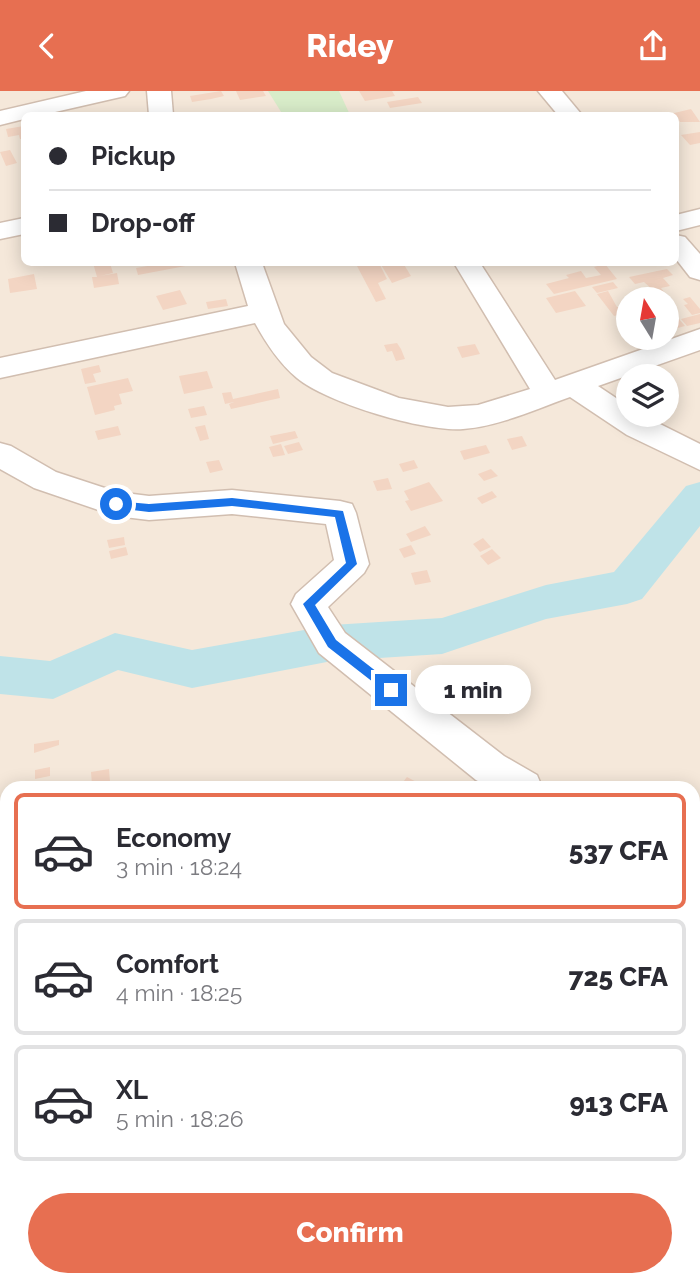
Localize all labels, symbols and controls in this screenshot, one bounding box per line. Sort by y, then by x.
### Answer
icon: back [28,27,66,65]
text: Ridey [306,27,394,64]
icon: share [634,27,672,65]
text: Pickup [91,141,176,171]
text: Drop-off [91,208,195,238]
north arrow [616,287,679,350]
map controls [616,287,679,427]
button: layers [616,364,679,427]
route start [100,488,132,520]
callout: 1 min [416,665,531,715]
route end [375,674,407,706]
text: 1 min [443,676,503,703]
icon: car [32,820,95,883]
text: Economy [116,823,231,853]
text: 537 CFA [569,836,668,866]
text: 3 min · 18:24 [116,853,242,880]
icon: car [32,946,95,1009]
text: Comfort [116,949,219,979]
text: 725 CFA [569,962,668,992]
text: 4 min · 18:25 [116,979,242,1006]
icon: car [32,1072,95,1135]
text: XL [116,1075,148,1105]
text: 913 CFA [570,1088,668,1118]
text: 5 min · 18:26 [116,1105,244,1132]
button: Confirm [28,1193,672,1273]

